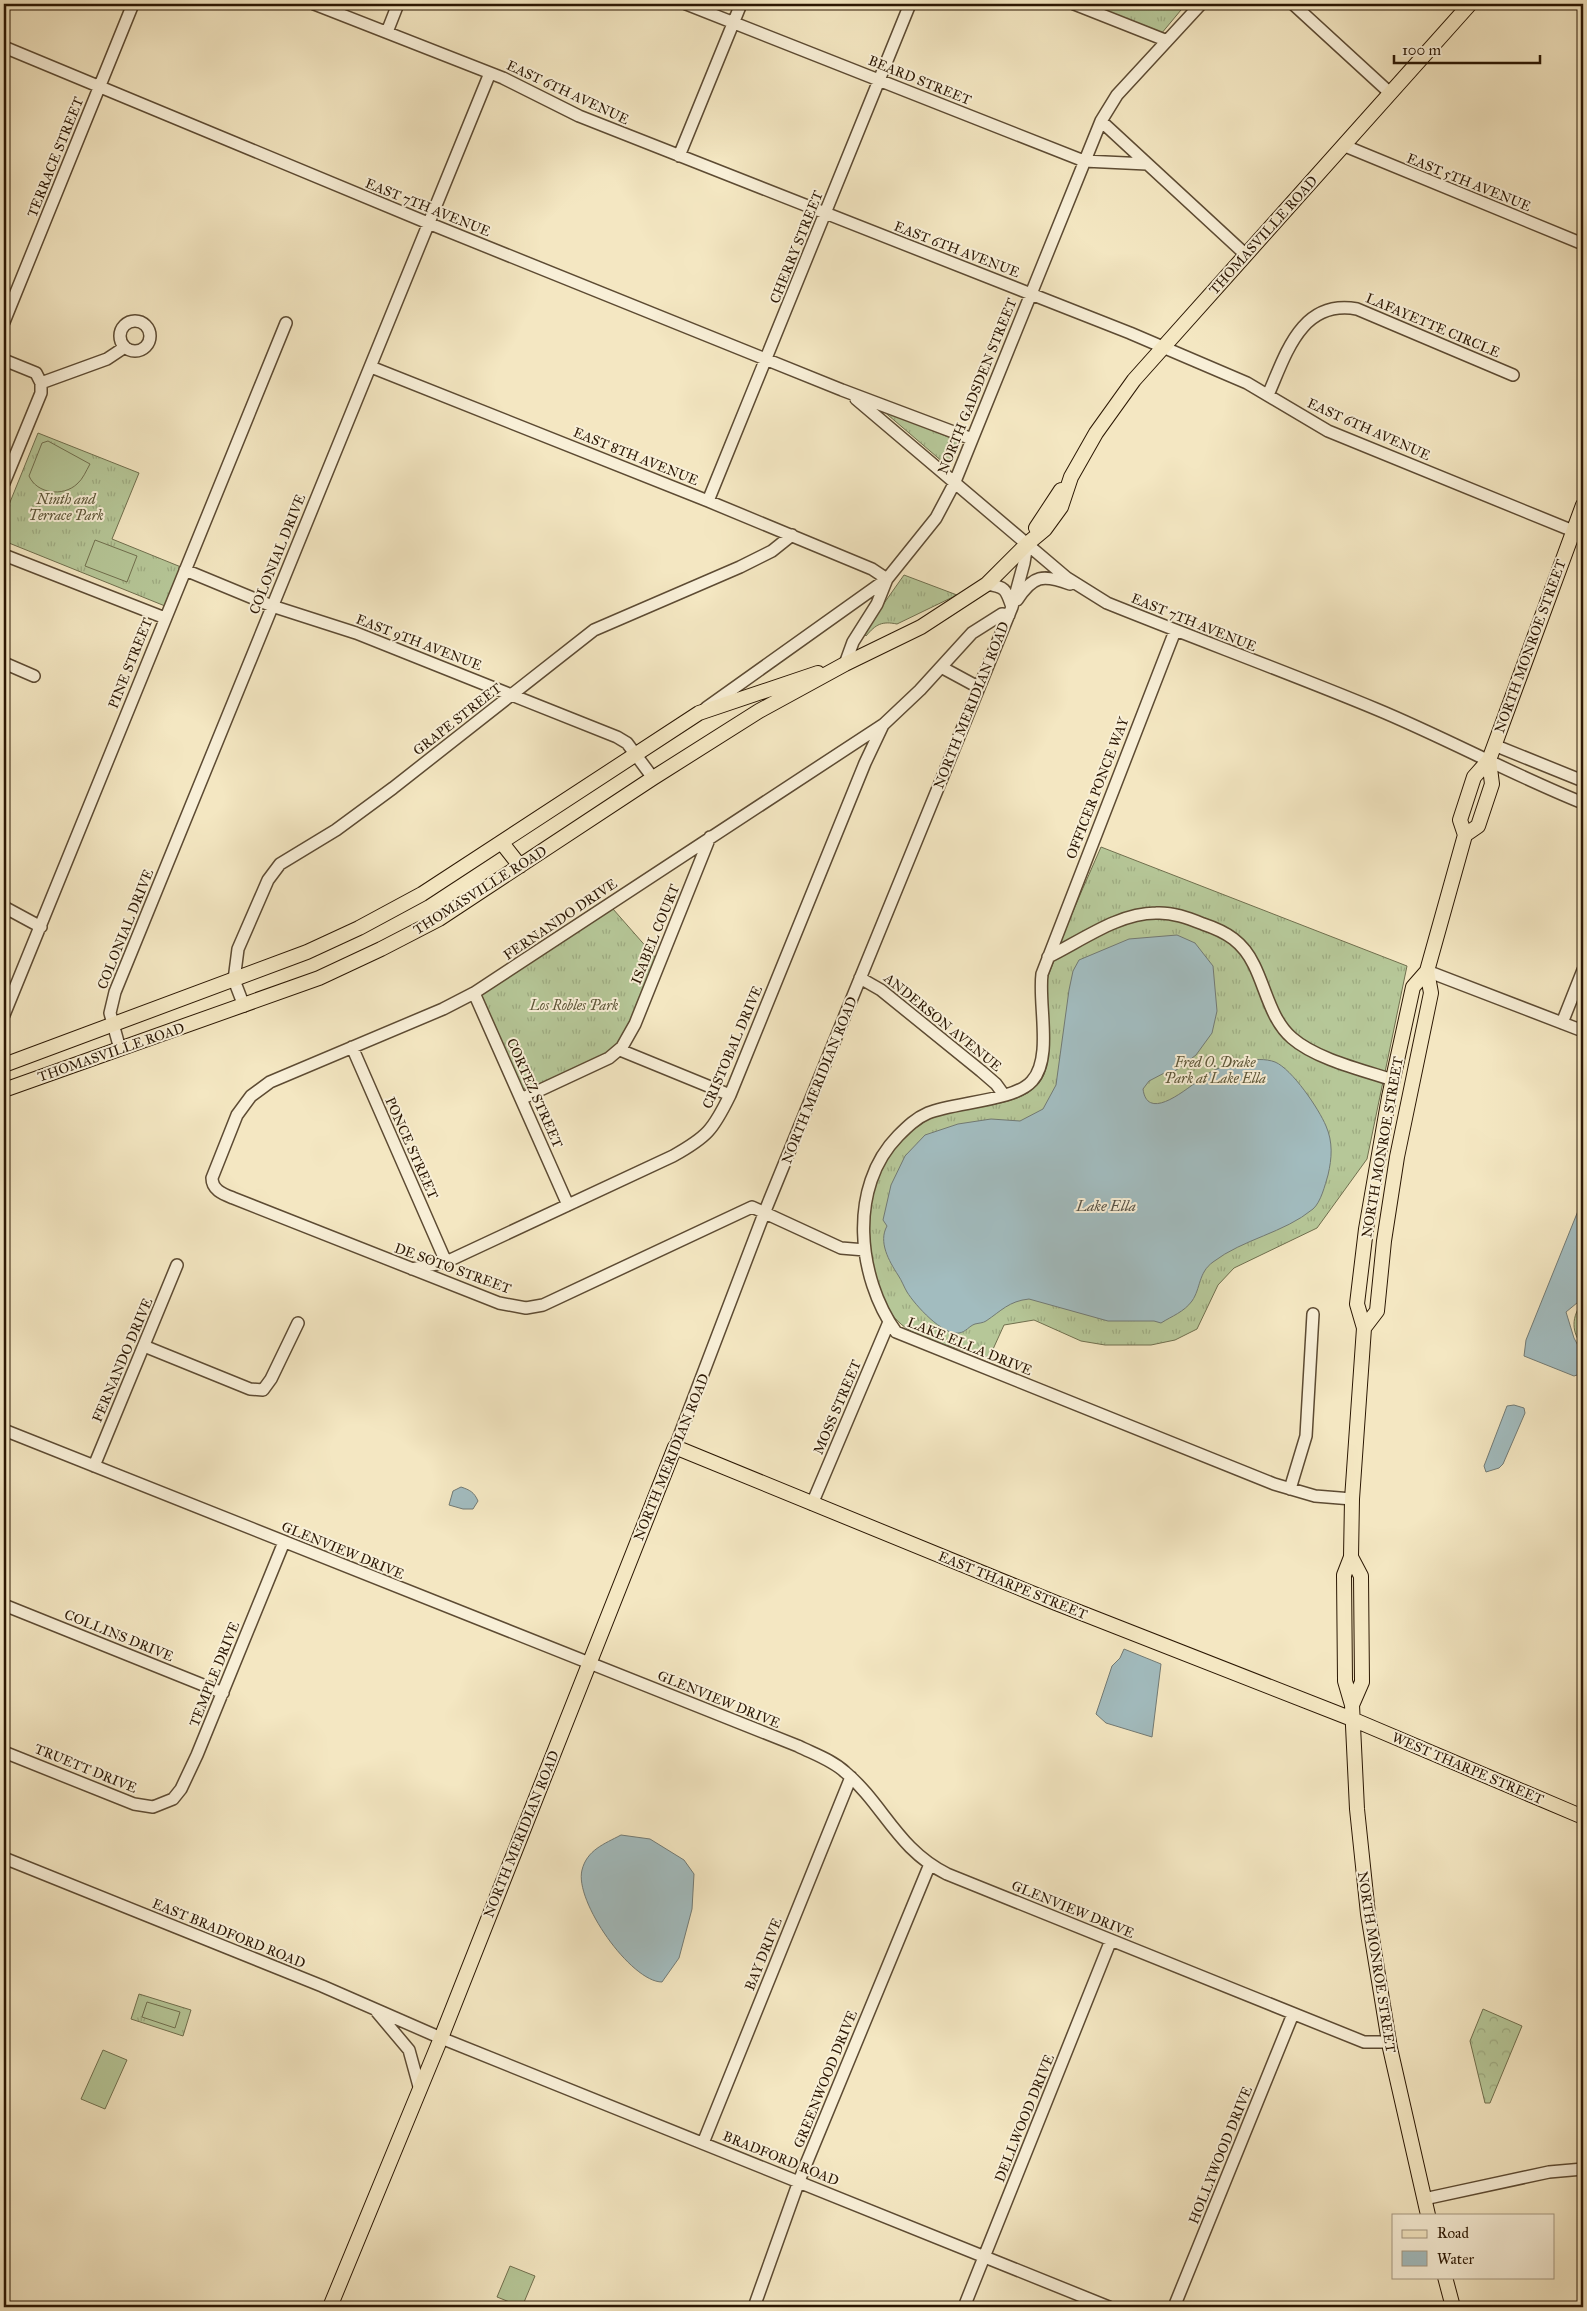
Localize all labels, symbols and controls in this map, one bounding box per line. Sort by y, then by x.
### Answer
scale bar [1394,32,1541,64]
text: 100 m [1402,41,1442,59]
street label: BEARD STREET [866,52,974,109]
street label: EAST 6TH AVENUE [504,57,632,128]
street label: TERRACE STREET [24,94,88,220]
street label: EAST 5TH AVENUE [1404,150,1533,215]
street label: THOMASVILLE ROAD [1206,172,1321,298]
street label: EAST 7TH AVENUE [363,175,493,240]
street label: CHERRY STREET [766,188,827,306]
street label: EAST 6TH AVENUE [892,218,1022,281]
street label: LAFAYETTE CIRCLE [1363,289,1503,361]
street label: NORTH GADSDEN STREET [934,295,1021,477]
street label: EAST 6TH AVENUE [1305,395,1433,464]
street label: EAST 8TH AVENUE [571,424,701,489]
park label: Ninth and Terrace Park [28,491,104,524]
street label: COLONIAL DRIVE [246,492,309,617]
street label: NORTH MONROE STREET [1491,557,1570,735]
street label: EAST 7TH AVENUE [1129,590,1259,655]
street label: EAST 9TH AVENUE [353,611,484,674]
street label: PINE STREET [105,615,156,711]
street label: NORTH MERIDIAN ROAD [930,619,1013,791]
street label: GRAPE STREET [410,679,505,759]
street label: OFFICER PONCE WAY [1063,714,1133,862]
street label: THOMASVILLE ROAD [410,842,550,938]
street label: COLONIAL DRIVE [94,867,157,992]
street label: FERNANDO DRIVE [500,875,620,964]
street label: ISABEL COURT [628,881,683,987]
street label: ANDERSON AVENUE [880,969,1005,1075]
street label: CRISTOBAL DRIVE [699,983,766,1111]
street label: NORTH MERIDIAN ROAD [778,994,861,1166]
park label: Los Robles Park [529,997,619,1014]
street label: THOMASVILLE ROAD [36,1019,187,1086]
street label: CORTEZ STREET [503,1036,567,1151]
park label: Fred O. Drake Park at Lake Ella [1164,1054,1266,1087]
street label: NORTH MONROE STREET [1358,1055,1407,1239]
street label: PONCE STREET [381,1095,442,1202]
water label: Lake Ella [1075,1197,1136,1215]
street label: DE SOTO STREET [392,1239,514,1298]
street label: FERNANDO DRIVE [89,1295,156,1425]
street label: LAKE ELLA DRIVE [905,1314,1035,1379]
street label: MOSS STREET [810,1357,865,1457]
street label: NORTH MERIDIAN ROAD [630,1371,713,1543]
street label: GLENVIEW DRIVE [279,1518,407,1583]
street label: EAST THARPE STREET [936,1548,1090,1623]
street label: COLLINS DRIVE [62,1606,176,1665]
street label: TEMPLE DRIVE [186,1619,243,1729]
street label: GLENVIEW DRIVE [655,1667,783,1732]
street label: WEST THARPE STREET [1389,1729,1547,1808]
street label: TRUETT DRIVE [32,1740,139,1797]
street label: NORTH MERIDIAN ROAD [480,1748,563,1920]
street label: NORTH MONROE STREET [1354,1870,1399,2054]
street label: GLENVIEW DRIVE [1009,1877,1137,1942]
street label: EAST BRADFORD ROAD [150,1895,308,1972]
street label: BAY DRIVE [741,1915,786,1993]
street label: GREENWOOD DRIVE [790,2008,861,2150]
street label: DELLWOOD DRIVE [991,2052,1058,2184]
street label: HOLLYWOOD DRIVE [1185,2084,1256,2226]
street label: BRADFORD ROAD [720,2127,841,2189]
legend [1392,2214,1554,2278]
text: Road [1437,2224,1469,2242]
text: Water [1437,2250,1474,2268]

